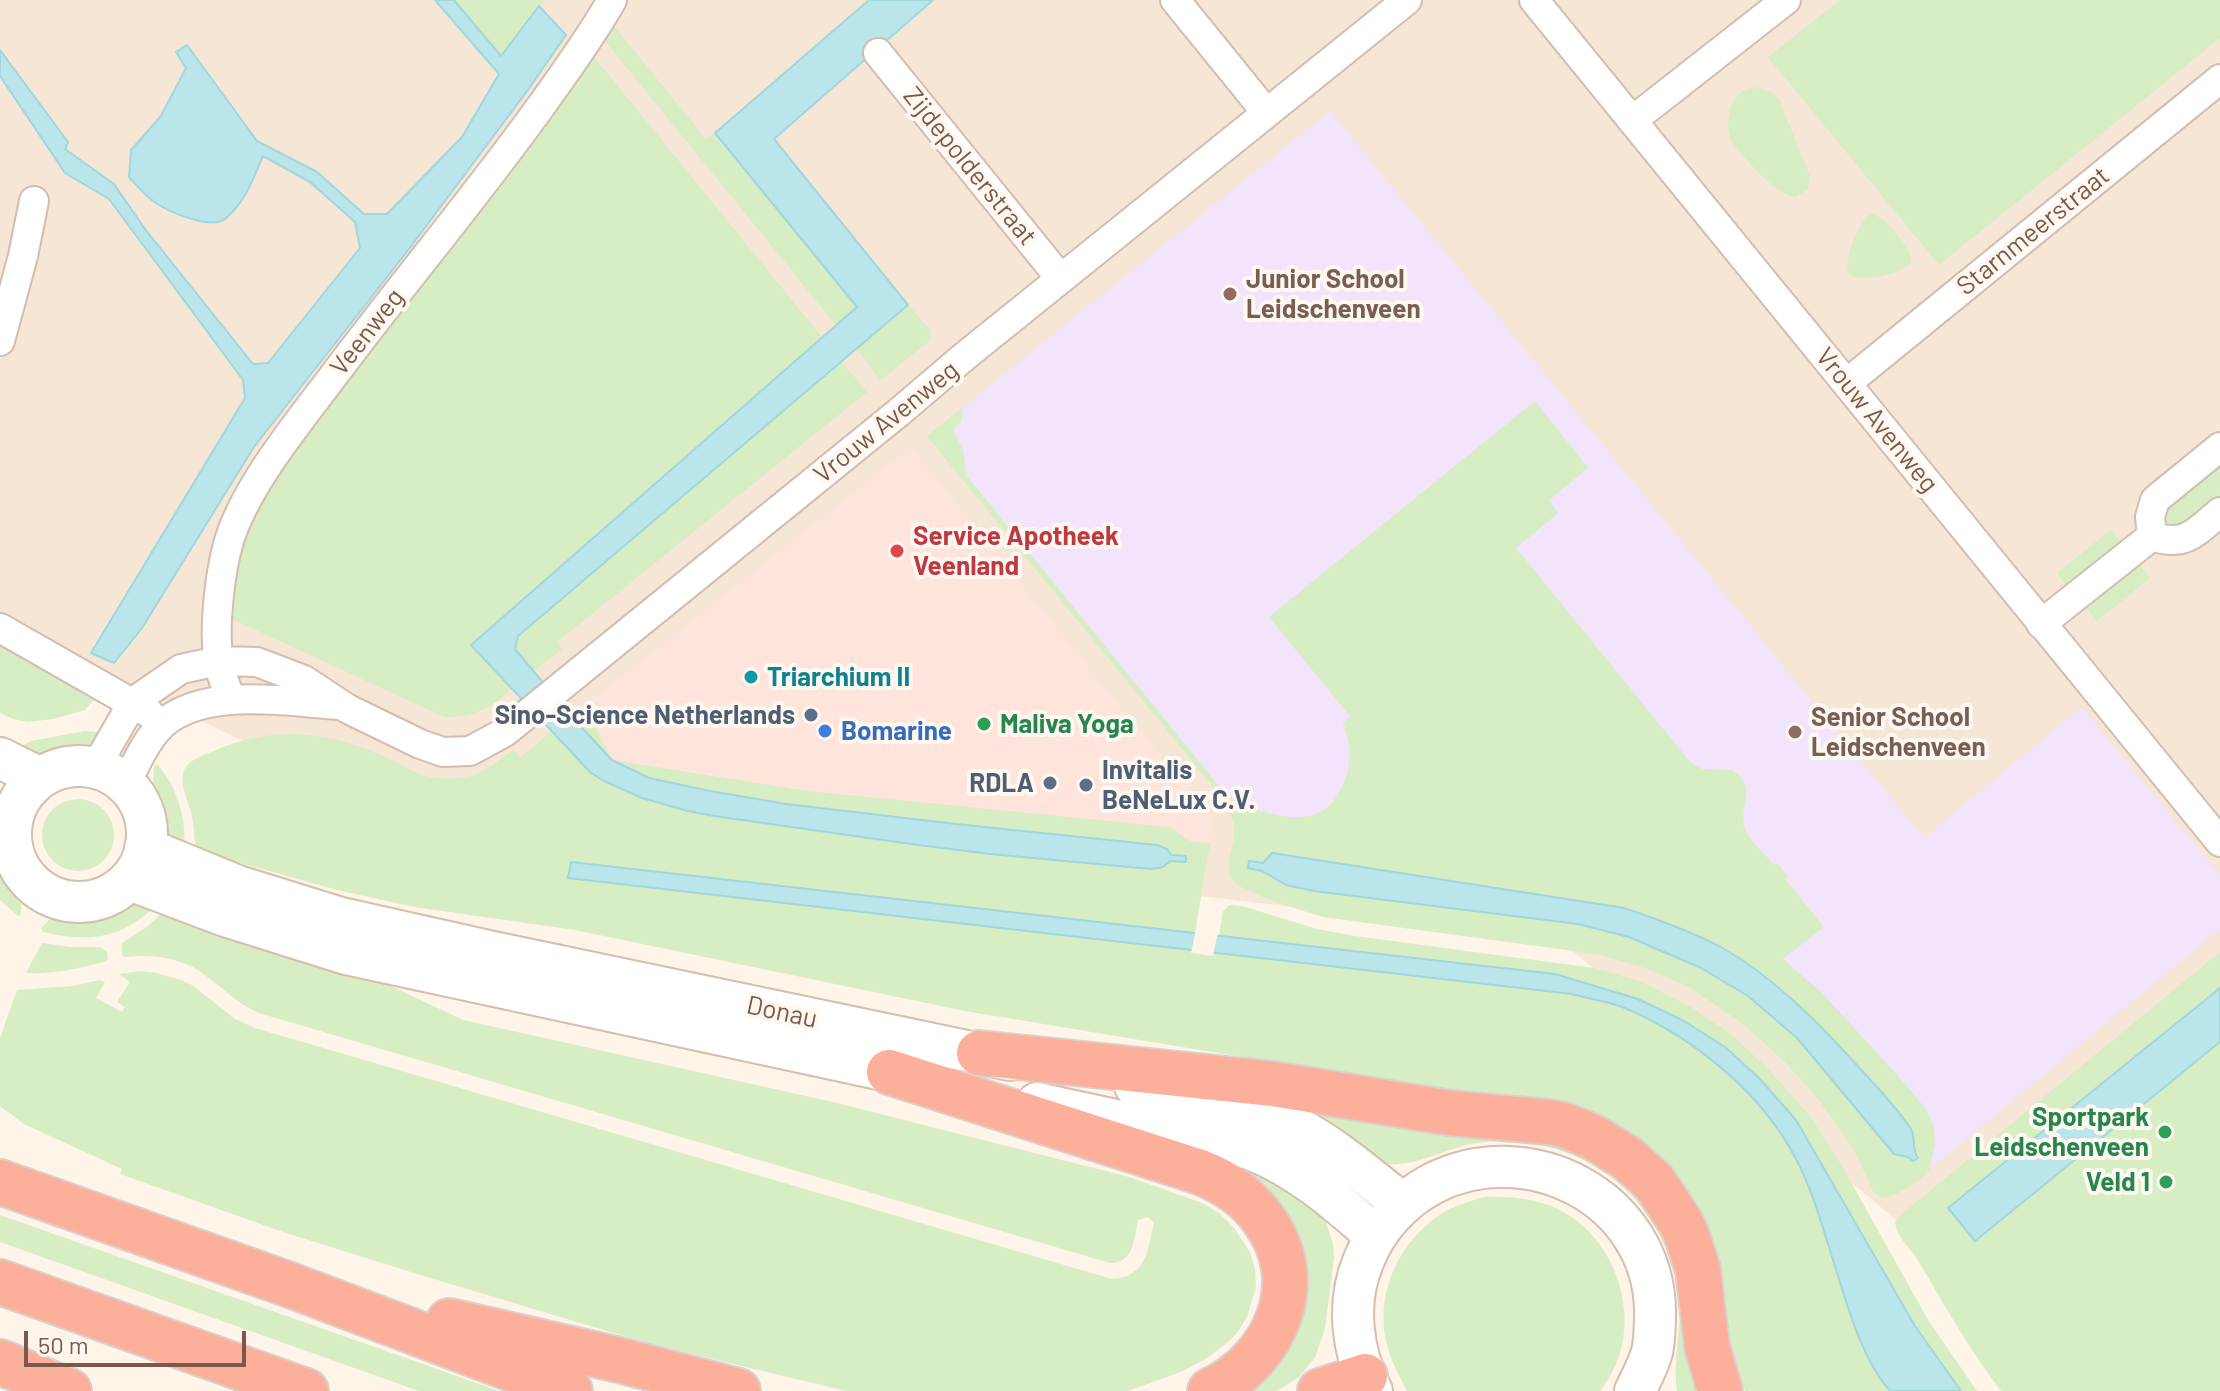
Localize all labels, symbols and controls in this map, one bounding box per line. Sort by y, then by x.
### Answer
street label: Zijdepolderstraat [897,81,1043,251]
street label: Starnmeerstraat [1950,160,2116,302]
place label: Junior School Leidschenveen [1246,263,1421,324]
street label: Veenweg [323,282,411,382]
marker: Junior School Leidschenveen [1221,285,1239,303]
street label: Vrouw Avenweg [1809,341,1945,499]
street label: Vrouw Avenweg [807,354,965,490]
place label: Service Apotheek Veenland [913,520,1119,582]
marker: Service Apotheek Veenland [888,542,906,560]
place label: Triarchium II [767,661,910,693]
marker: Triarchium II [742,668,760,686]
place label: Sino-Science Netherlands [495,699,795,731]
place label: Senior School Leidschenveen [1811,701,1986,762]
marker: Sino-Science Netherlands [802,706,820,724]
place label: Maliva Yoga [1000,708,1134,740]
place label: Bomarine [841,715,952,747]
marker: Maliva Yoga [975,715,993,733]
marker: Bomarine [816,722,834,740]
marker: Senior School Leidschenveen [1786,723,1804,741]
place label: Invitalis BeNeLux C.V. [1102,754,1255,816]
place label: RDLA [969,767,1034,799]
marker: RDLA [1041,774,1059,792]
marker: Invitalis BeNeLux C.V. [1077,776,1095,794]
street label: Donau [744,989,820,1035]
place label: Sportpark Leidschenveen [1974,1101,2149,1162]
marker: Sportpark Leidschenveen [2156,1123,2174,1141]
place label: Veld 1 [2086,1166,2150,1198]
marker: Veld 1 [2157,1173,2175,1191]
scale bar [28,1315,250,1365]
text: 50 m [38,1330,89,1359]

